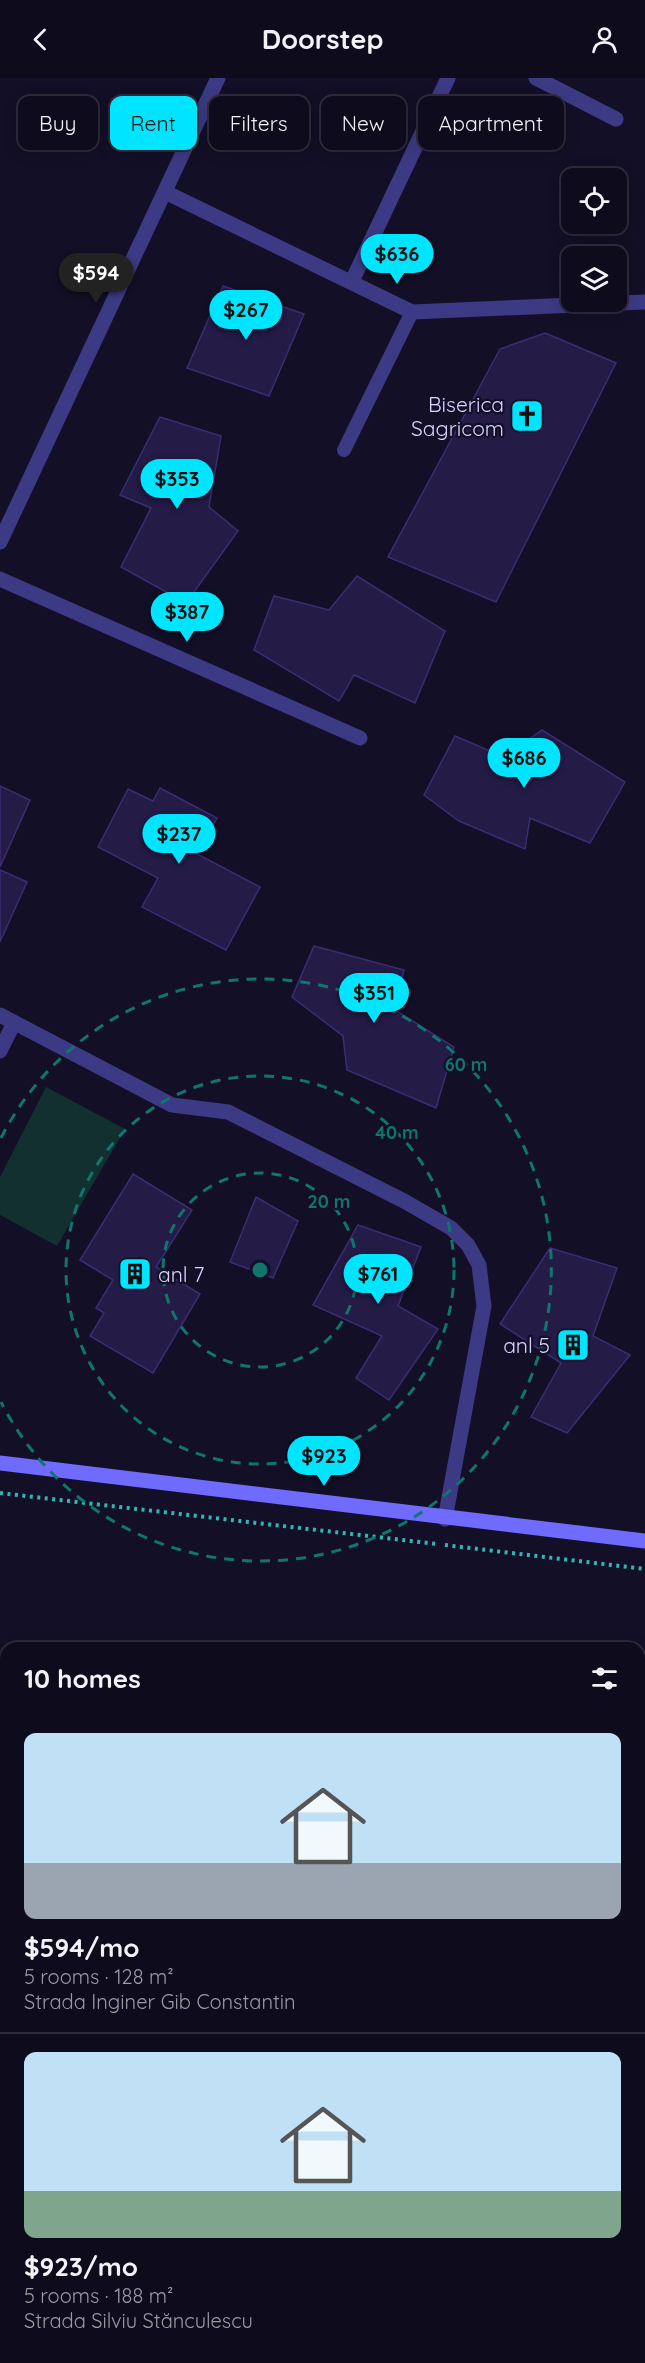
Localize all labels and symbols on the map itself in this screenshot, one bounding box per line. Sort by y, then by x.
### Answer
pin: $636 [361,234,433,285]
pin: $594 [60,253,132,304]
pin: $267 [210,290,282,341]
place label: Biserica Sagricom [411,391,504,441]
church icon: Biserica Sagricom [509,398,545,434]
pin: $353 [141,459,213,510]
pin: $387 [151,592,223,643]
pin: $686 [488,738,560,789]
pin: $237 [143,814,215,865]
pin: $351 [338,973,410,1024]
text: 60 m [445,1053,487,1076]
text: 40 m [375,1121,419,1144]
text: 20 m [308,1190,350,1213]
pin: $761 [342,1254,414,1305]
building icon: anl 7 [117,1256,153,1292]
centre of rings [250,1260,270,1280]
place label: anl 7 [158,1261,204,1287]
building icon: anl 5 [555,1327,591,1363]
place label: anl 5 [503,1332,550,1358]
pin: $923 [288,1436,360,1487]

